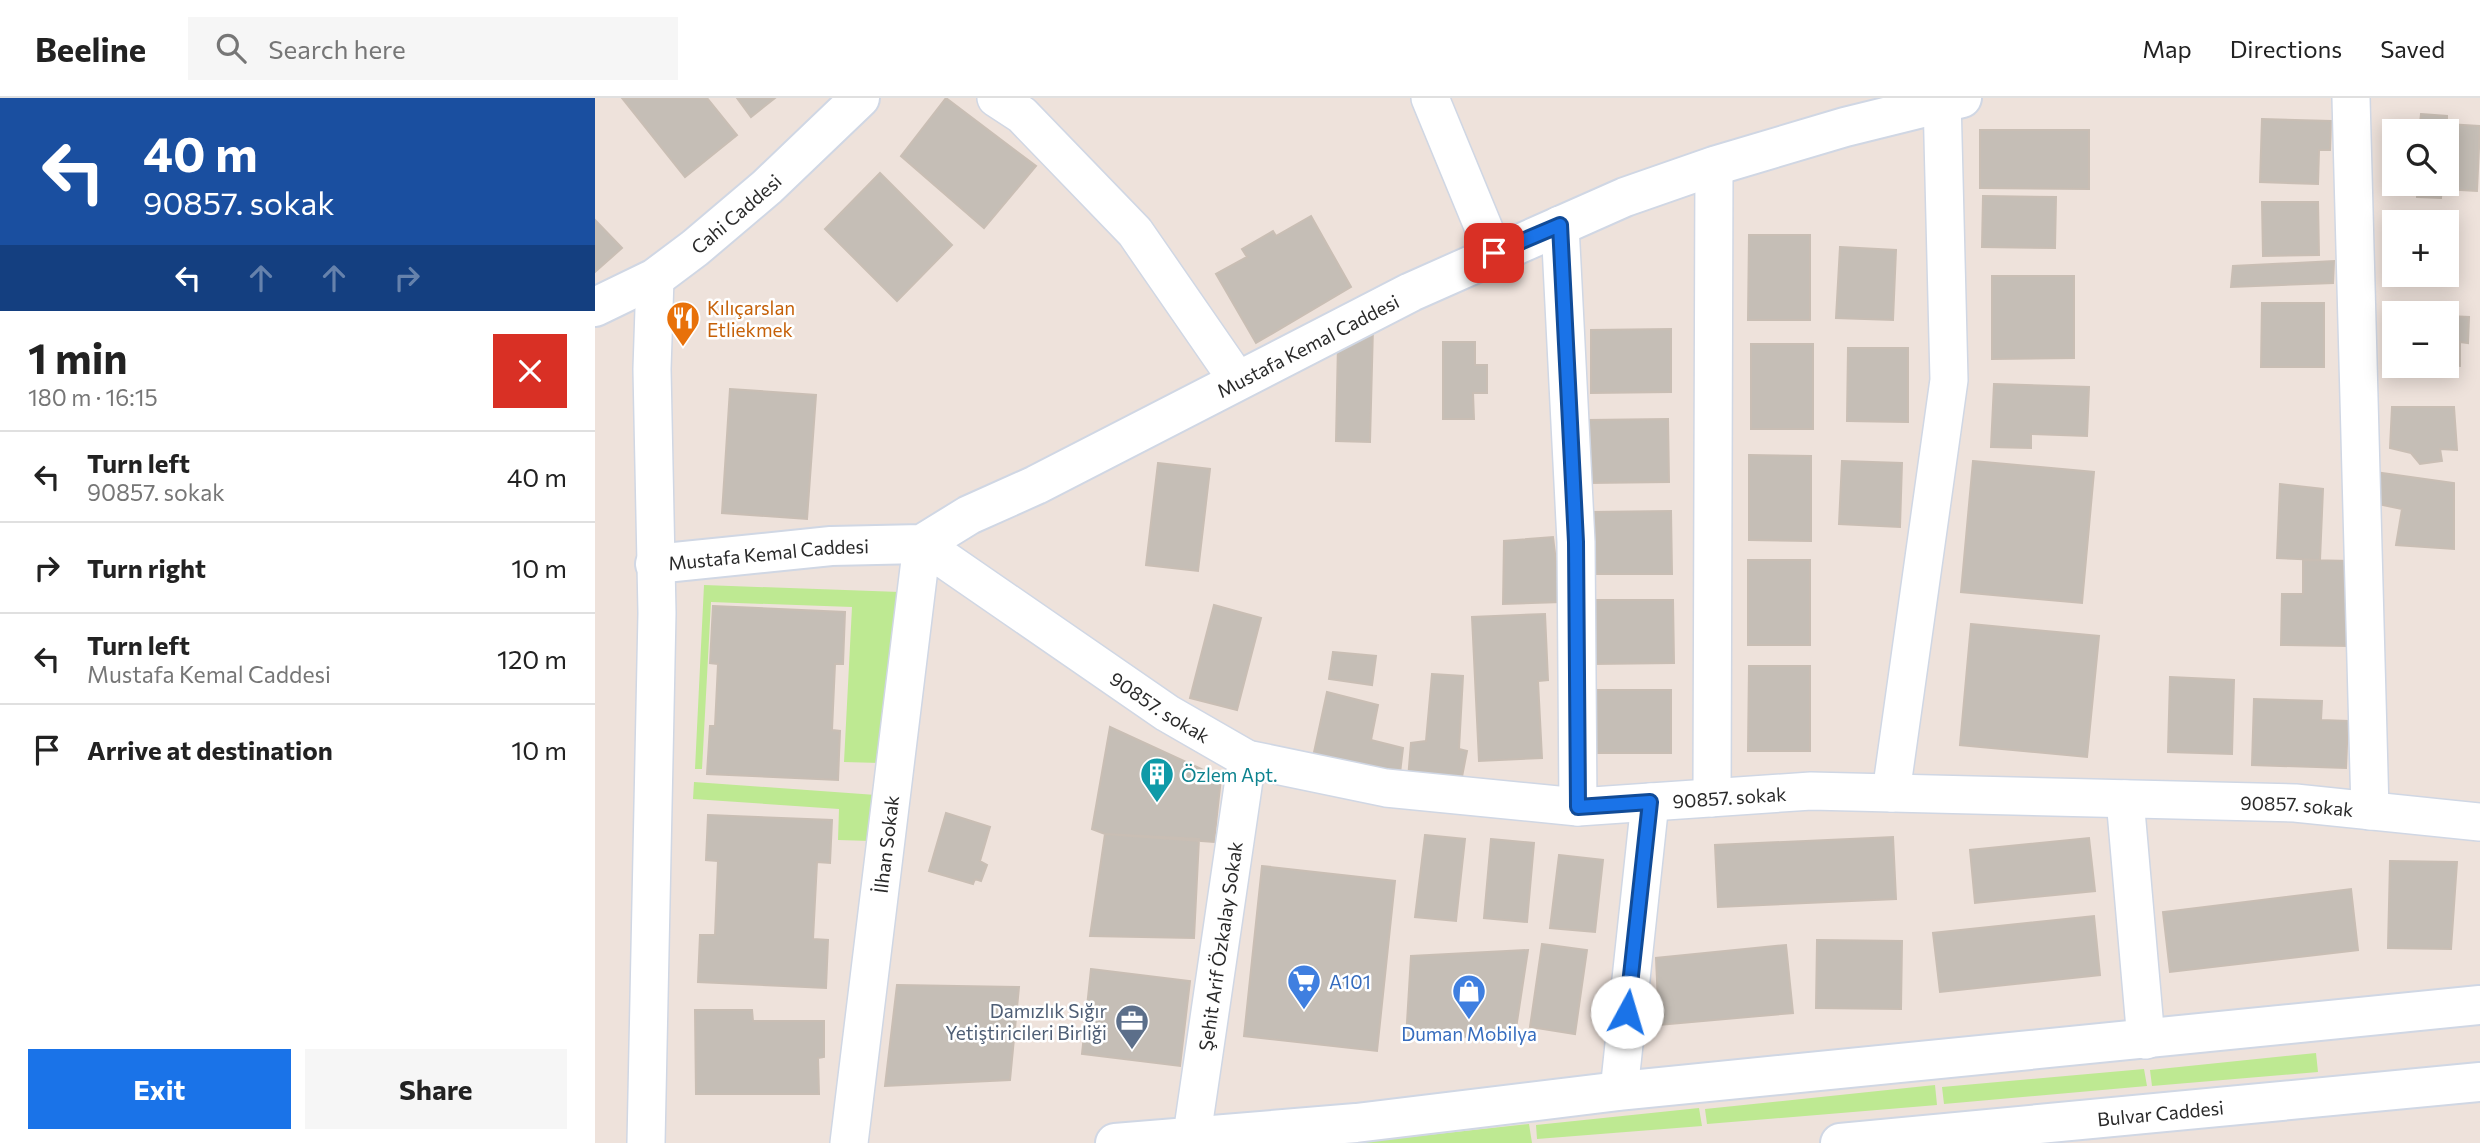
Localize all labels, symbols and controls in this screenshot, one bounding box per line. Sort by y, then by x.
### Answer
search box [188,17,678,80]
text: Beeline [35,28,146,69]
icon: search [212,29,250,67]
text: Search here [268,33,406,64]
text: Map [2142,34,2192,63]
text: Directions [2230,34,2342,63]
text: Saved [2380,34,2445,63]
map controls [2382,119,2459,378]
button: search [2382,119,2459,196]
text: 40 m [143,122,258,182]
icon: left [28,126,119,217]
street label: Cahi Caddesi [686,169,785,258]
text: 90857. sokak [143,182,335,222]
button: + [2382,210,2459,287]
pin [1464,223,1524,283]
icon: arrive [1475,234,1513,272]
icon: left [169,259,207,297]
icon: ahead [242,259,280,297]
icon: ahead [315,259,353,297]
icon: right [388,259,426,297]
street label: Mustafa Kemal Caddesi [1213,289,1402,402]
place label: Kılıçarslan Etliekmek [707,296,795,341]
restaurant icon: Kılıçarslan Etliekmek [664,299,702,348]
button: − [2382,301,2459,378]
text: 1 min [28,331,128,383]
button: close [493,334,567,408]
text: 180 m · 16:15 [28,383,158,411]
text: Turn left [87,447,190,478]
icon: left [28,458,66,496]
text: 40 m [507,461,567,492]
text: 90857. sokak [87,478,225,506]
street label: Mustafa Kemal Caddesi [667,534,869,574]
icon: right [28,549,66,587]
text: Turn right [87,552,206,583]
text: 10 m [511,552,567,583]
text: Turn left [87,629,190,660]
icon: left [28,640,66,678]
text: 120 m [497,643,567,674]
text: Mustafa Kemal Caddesi [87,660,331,688]
street label: 90857. sokak [1106,666,1214,747]
icon: arrive [28,731,66,769]
text: Arrive at destination [87,734,333,765]
text: 10 m [511,734,567,765]
building icon: Özlem Apt. [1138,755,1176,804]
place label: Özlem Apt. [1181,763,1278,786]
street label: 90857. sokak [1672,781,1787,812]
street label: 90857. sokak [2240,790,2355,820]
street label: İlhan Sokak [868,794,903,895]
street label: Şehit Arif Özkalay Sokak [1193,840,1246,1052]
supermarket icon: A101 [1285,962,1323,1011]
place label: A101 [1329,970,1371,993]
shop icon: Duman Mobilya [1450,972,1488,1021]
position arrow [1590,975,1664,1049]
place label: Damızlık Sığır Yetiştiricileri Birliği [945,999,1107,1044]
office icon: Damızlık Sığır Yetiştiricileri Birliği [1113,1002,1151,1051]
place label: Duman Mobilya [1401,1022,1537,1045]
button: Exit [28,1049,291,1129]
button: Share [305,1049,567,1129]
street label: Bulvar Caddesi [2096,1095,2225,1130]

